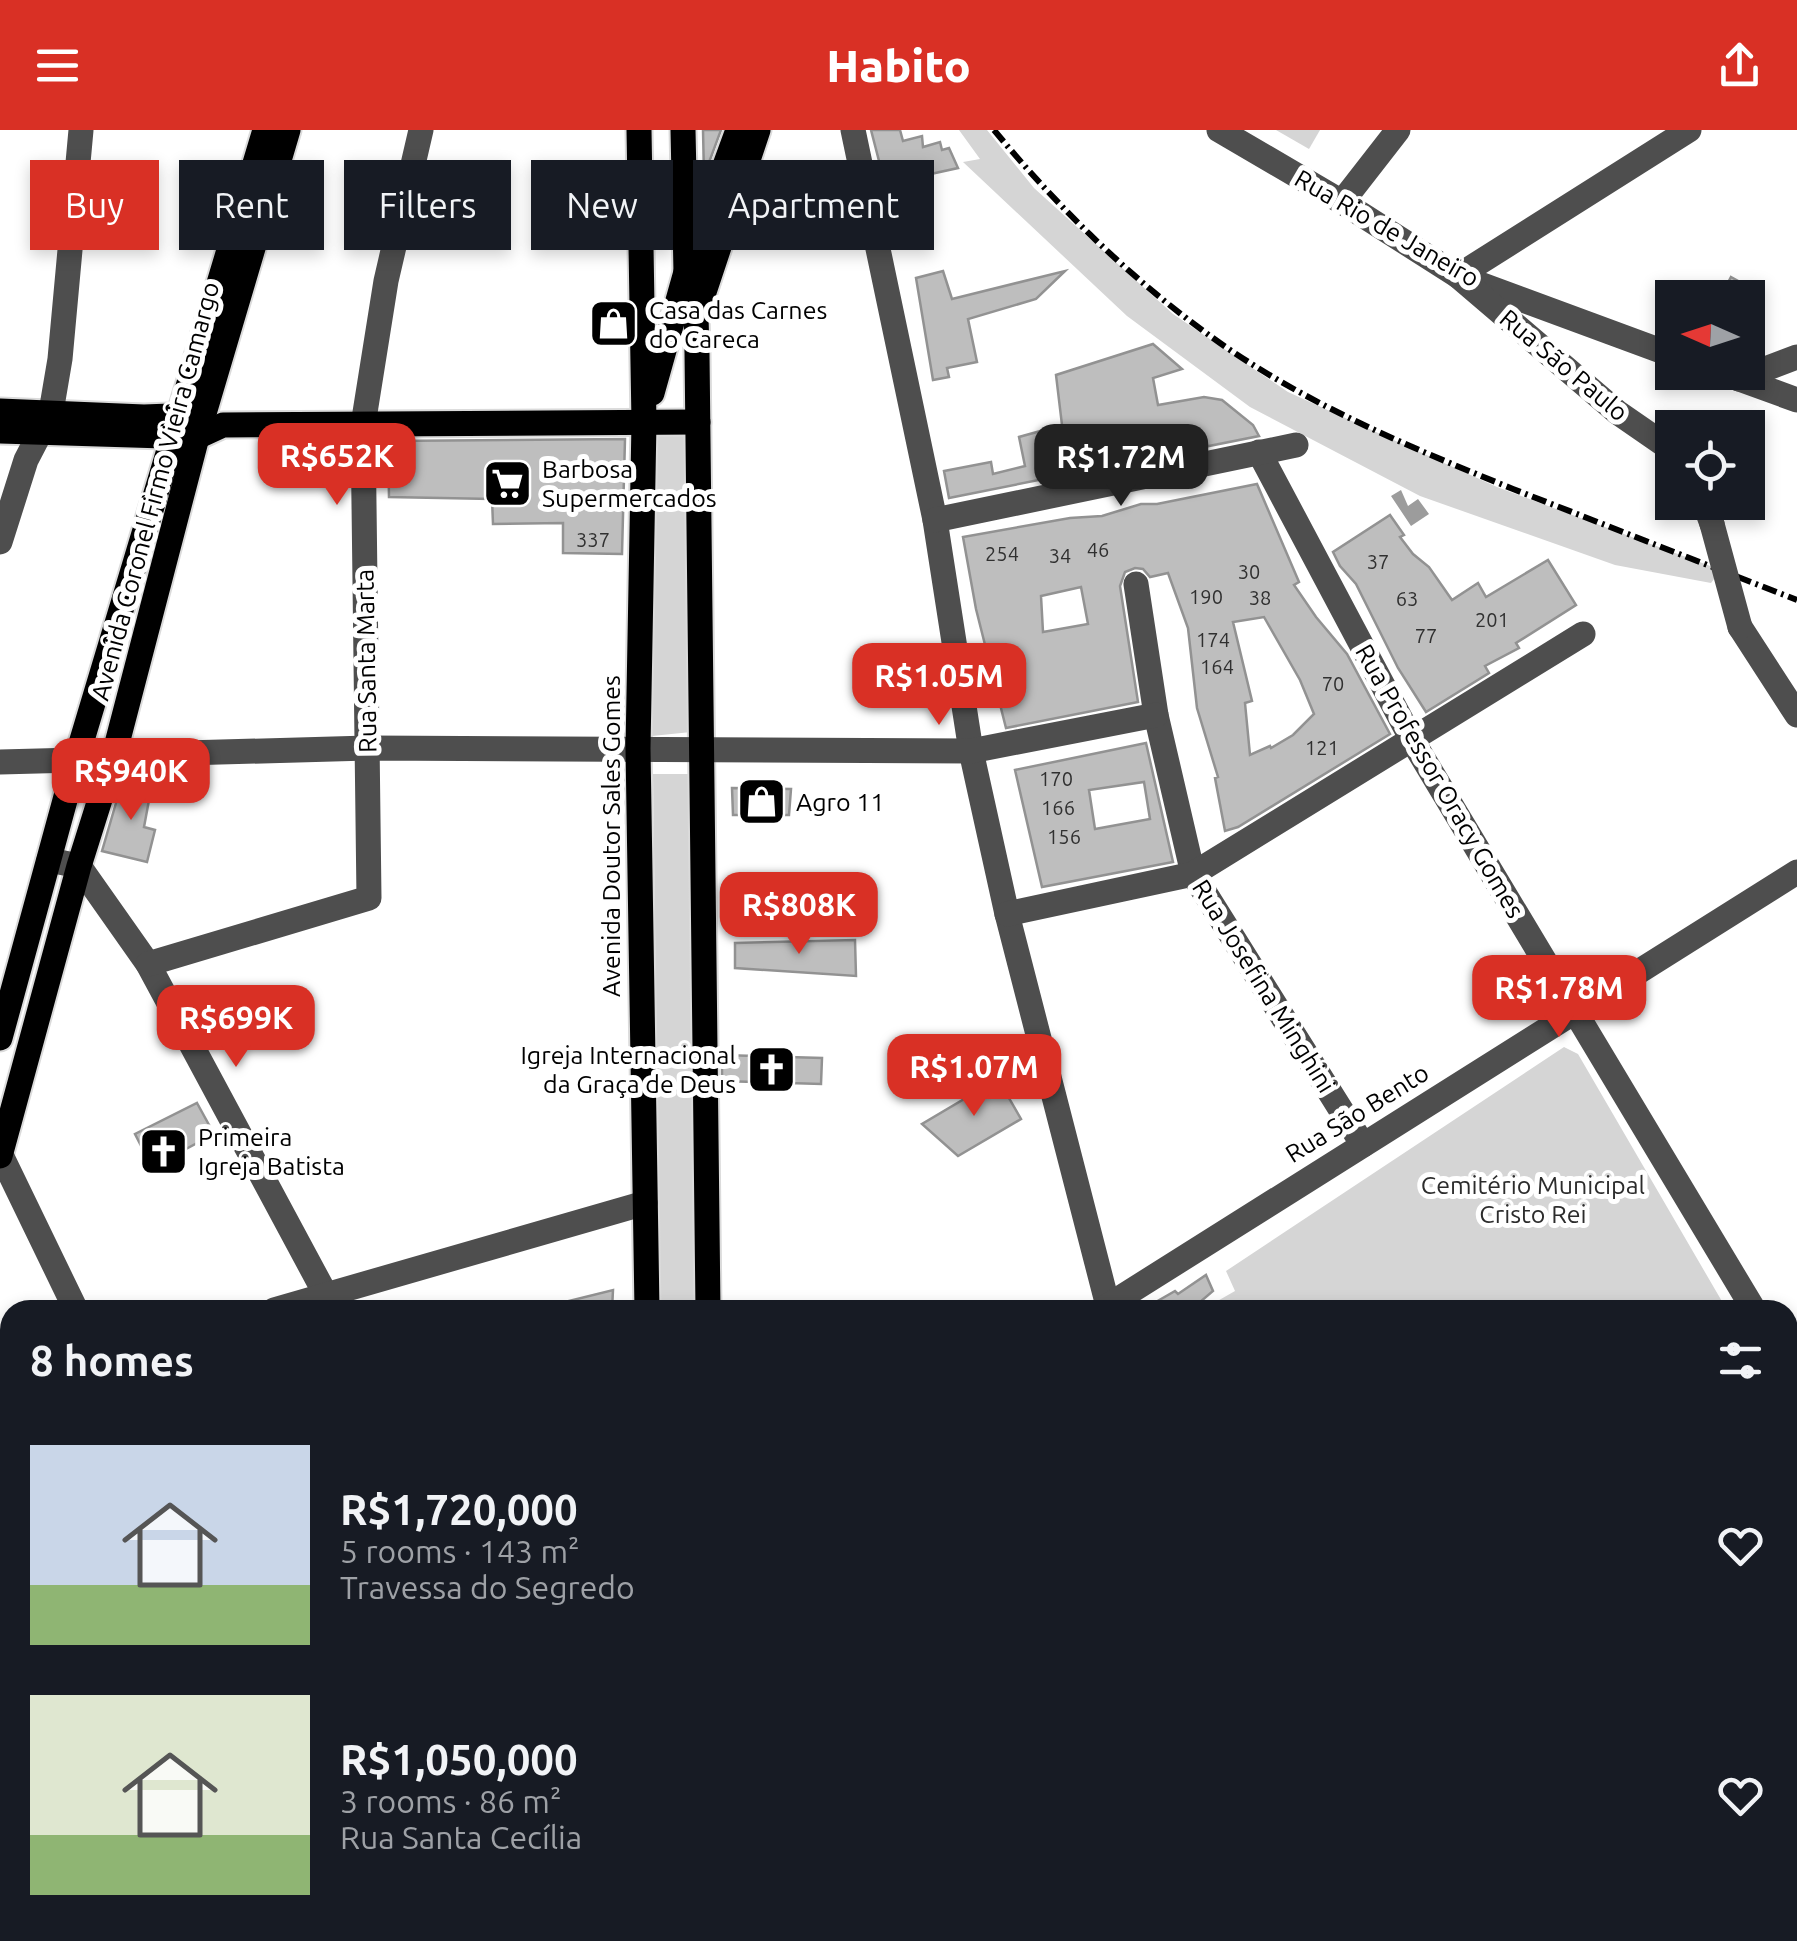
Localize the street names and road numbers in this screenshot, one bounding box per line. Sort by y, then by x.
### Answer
street label: Rua Rio de Janeiro [1290,164,1484,292]
street label: Avenida Coronel Firmo Vieira Camargo [86,279,224,703]
street label: Rua São Paulo [1495,304,1633,426]
street label: Rua Santa Marta [350,569,382,753]
street label: Rua Professor Oracy Gomes [1350,639,1530,923]
street label: Avenida Doutor Sales Gomes [597,675,625,997]
street label: Rua Josefina Minghini [1187,874,1341,1098]
street label: Rua São Bento [1280,1058,1434,1168]

